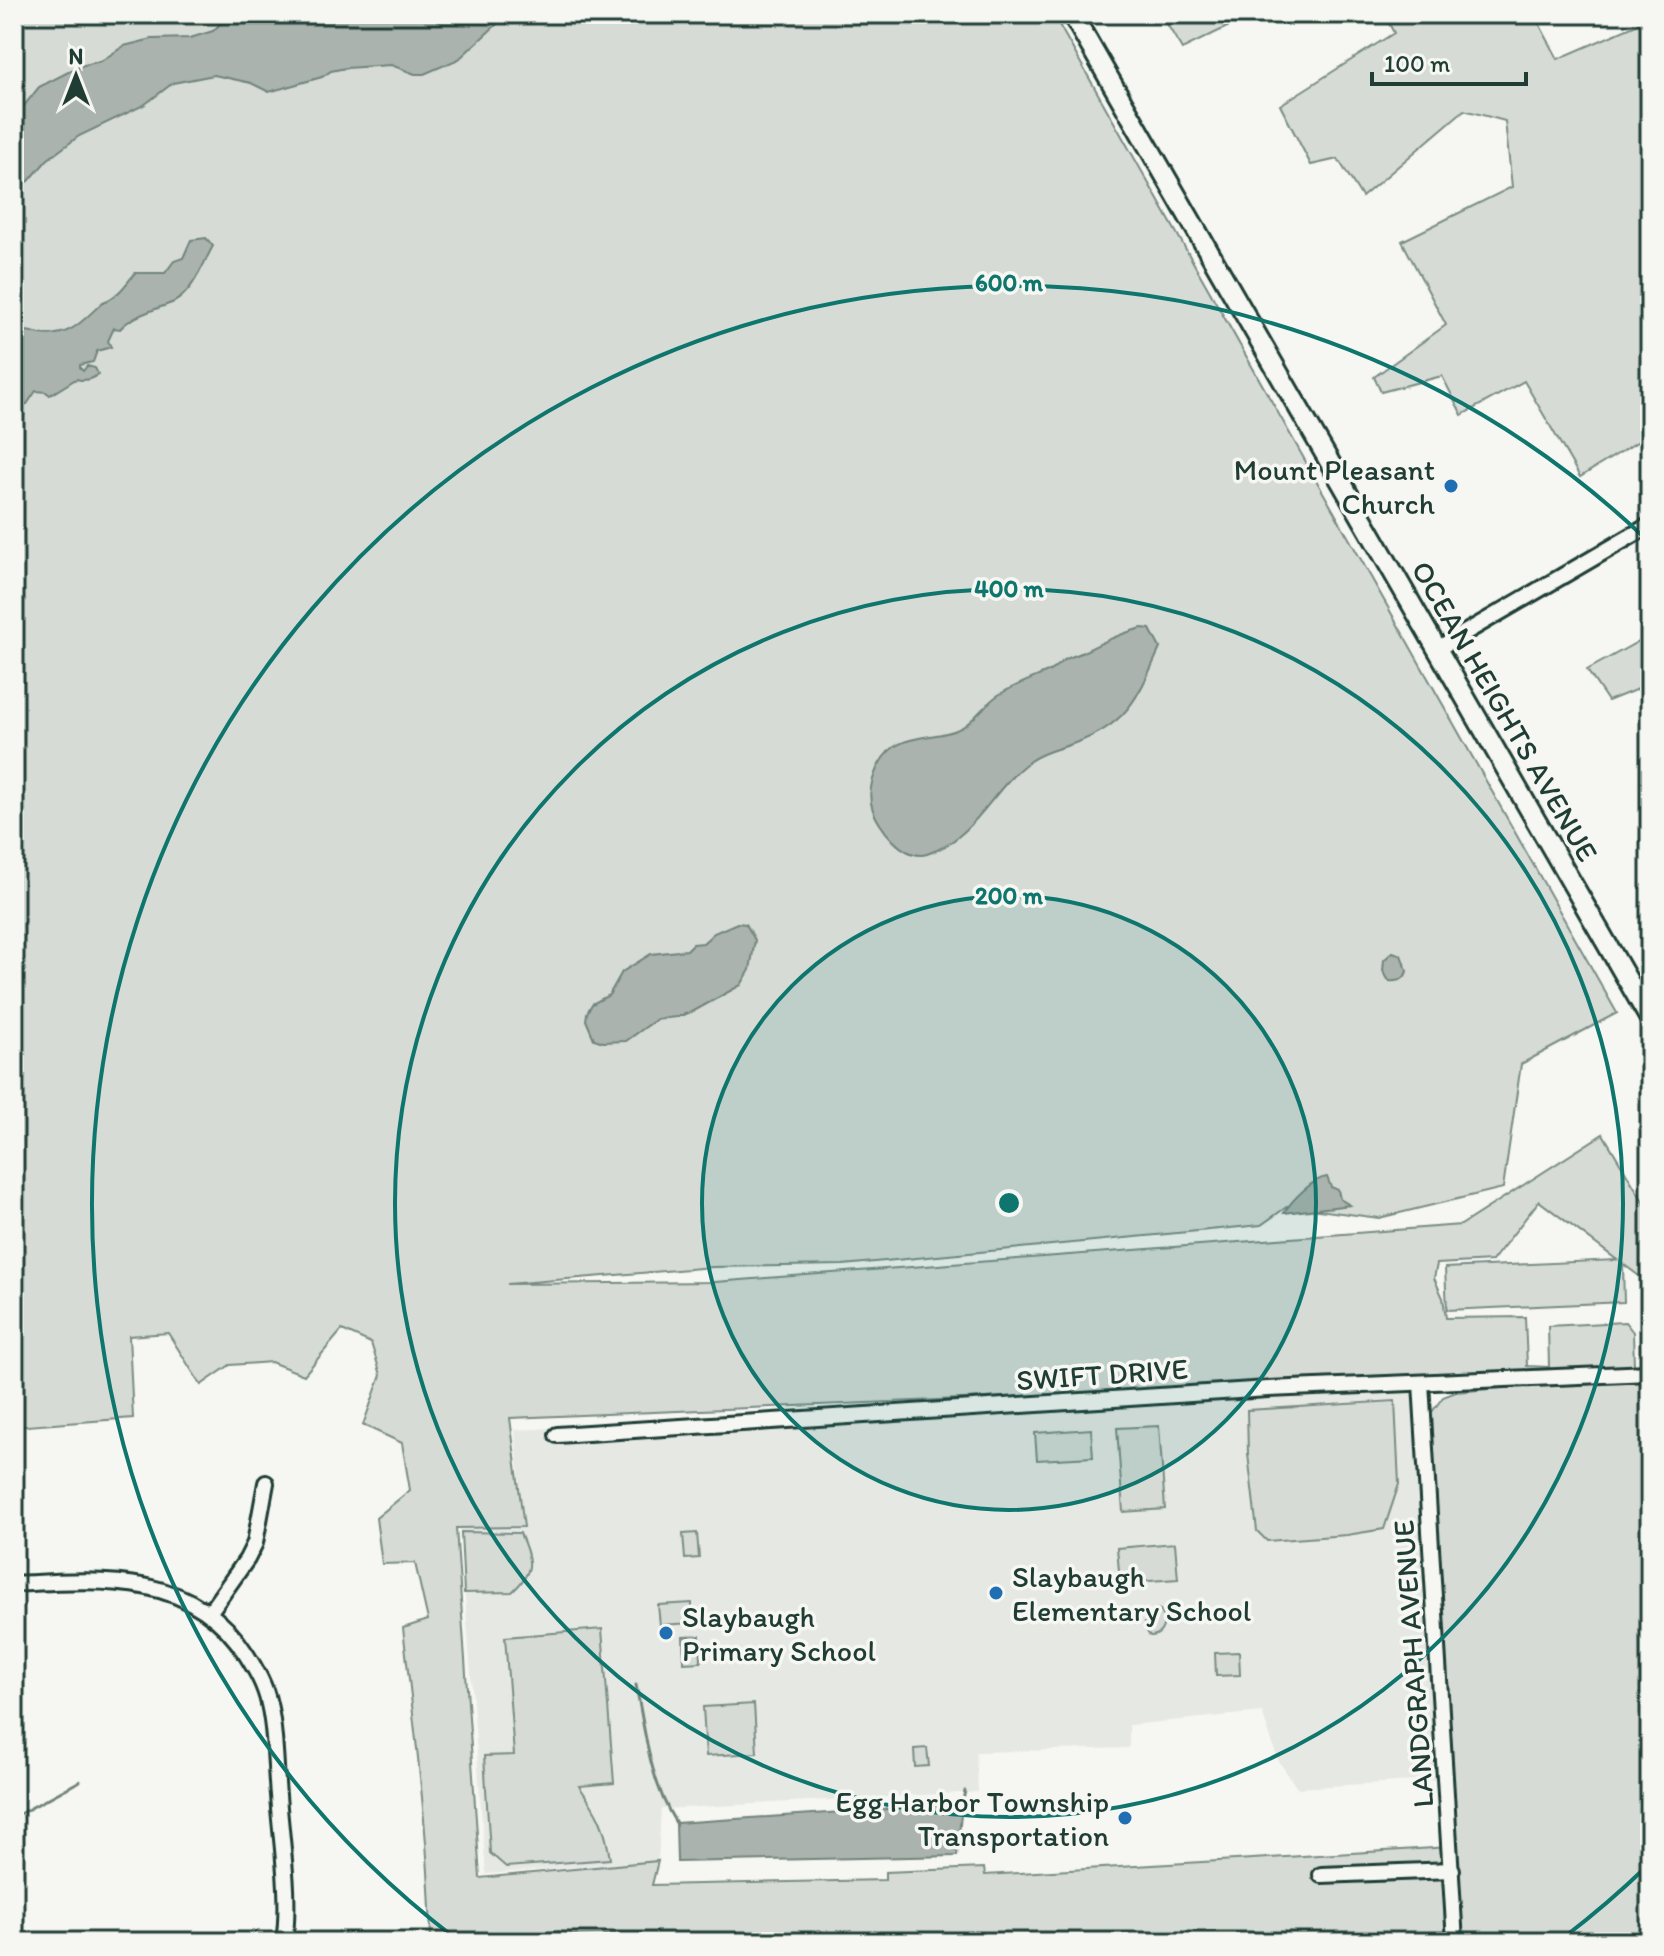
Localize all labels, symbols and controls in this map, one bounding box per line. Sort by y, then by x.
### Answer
north arrow [36,36,116,116]
scale bar [1372,36,1526,86]
text: N [69,43,83,70]
text: 100 m [1384,49,1450,78]
text: 600 m [975,268,1044,297]
place label: Mount Pleasant Church [1234,451,1435,522]
marker: Mount Pleasant Church [1442,477,1460,495]
street label: OCEAN HEIGHTS AVENUE [1404,554,1606,868]
text: 400 m [974,574,1045,603]
text: 200 m [975,881,1044,910]
centre of rings [995,1189,1023,1217]
street label: SWIFT DRIVE [1015,1350,1189,1398]
street label: LANDGRAPH AVENUE [1384,1519,1442,1809]
place label: Slaybaugh Elementary School [1012,1558,1252,1629]
marker: Slaybaugh Elementary School [987,1584,1005,1602]
place label: Slaybaugh Primary School [682,1598,876,1669]
marker: Slaybaugh Primary School [657,1624,675,1642]
place label: Egg Harbor Township Transportation [836,1783,1109,1854]
marker: Egg Harbor Township Transportation [1116,1809,1134,1827]

